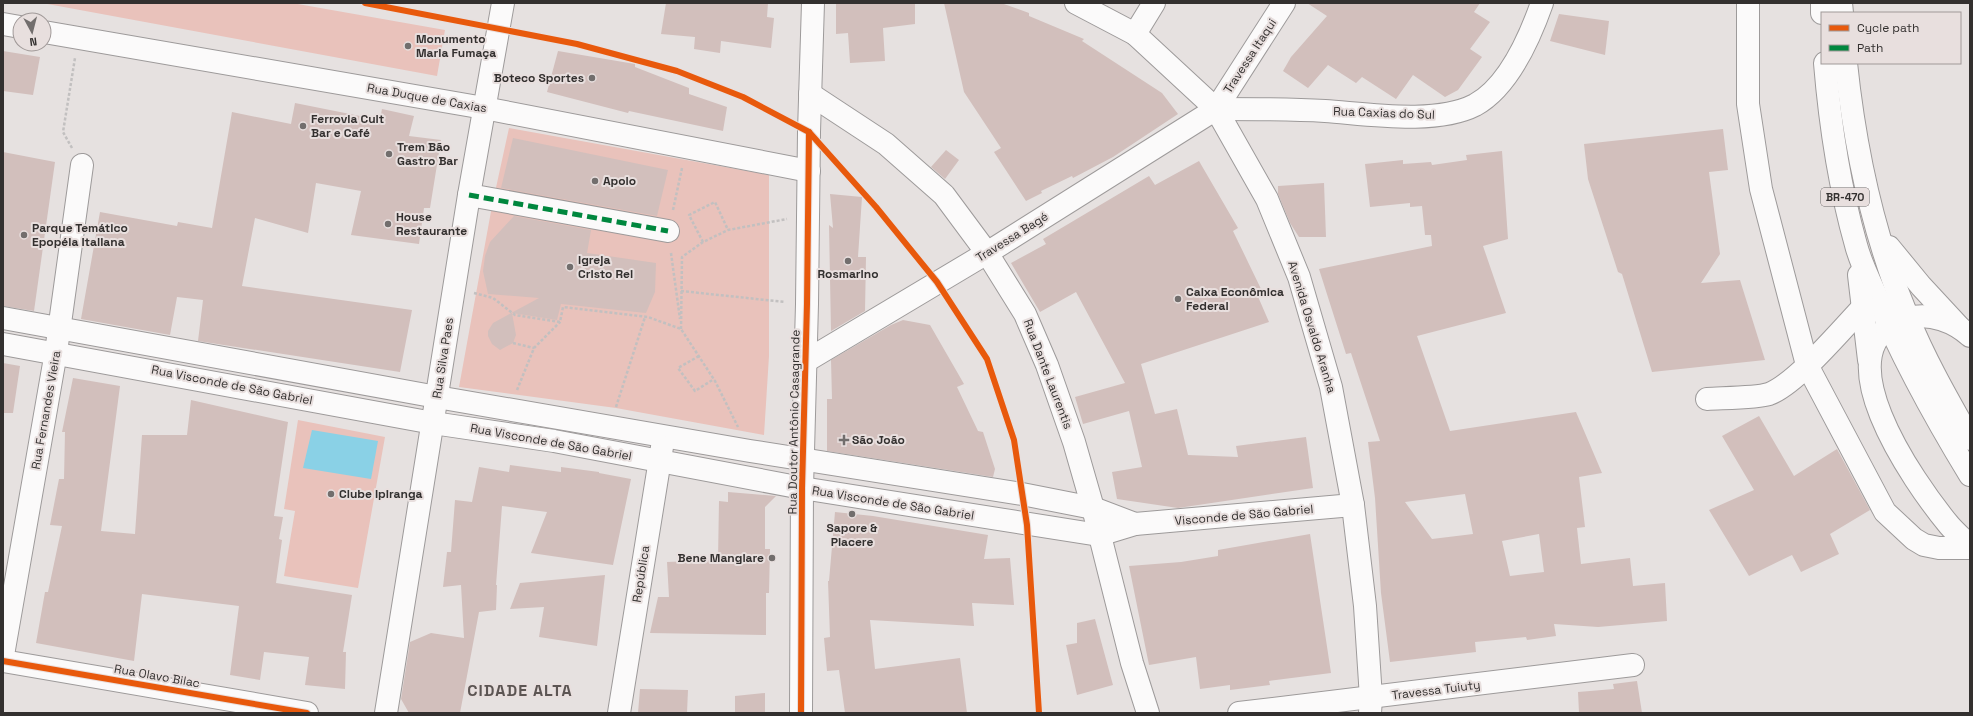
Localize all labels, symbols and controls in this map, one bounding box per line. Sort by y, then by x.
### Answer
north arrow [12,12,52,52]
legend [1821,12,1961,64]
street label: Travessa Itaqui [1220,15,1280,96]
text: Cycle path [1857,20,1919,36]
place label: Monumento Maria Fumaça [416,31,496,61]
text: N [29,35,38,49]
text: Path [1857,40,1883,56]
marker: Monumento Maria Fumaça [403,41,413,51]
place label: Boteco Sportes [494,70,584,86]
marker: Boteco Sportes [587,73,597,83]
street label: Rua Duque de Caxias [366,80,488,116]
street label: Rua Caxias do Sul [1333,103,1435,123]
place label: Ferrovia Cult Bar e Café [311,111,384,141]
marker: Ferrovia Cult Bar e Café [298,121,308,131]
place label: Trem Bão Gastro Bar [397,139,458,169]
marker: Trem Bão Gastro Bar [384,149,394,159]
place label: Apolo [603,173,636,189]
marker: Apolo [590,176,600,186]
road number: BR-470 [1821,188,1869,206]
street label: Travessa Bagé [973,208,1051,266]
place label: House Restaurante [396,209,467,239]
marker: House Restaurante [383,219,393,229]
place label: Parque Temático Epopéia Italiana [32,220,128,250]
marker: Parque Temático Epopéia Italiana [19,230,29,240]
place label: Igreja Cristo Rei [578,252,633,282]
marker: Rosmarino [843,256,853,266]
street label: Avenida Osvaldo Aranha [1284,259,1340,395]
marker: Igreja Cristo Rei [565,262,575,272]
place label: Rosmarino [817,266,879,282]
place label: Caixa Econômica Federal [1186,284,1284,314]
marker: Caixa Econômica Federal [1173,294,1183,304]
street label: Rua Silva Paes [429,316,457,400]
street label: Rua Dante Laurentis [1020,317,1076,431]
street label: Rua Doutor Antônio Casagrande [784,330,804,514]
street label: Rua Fernandes Vieira [28,349,64,471]
street label: Rua Visconde de São Gabriel [150,362,314,408]
street label: Rua Visconde de São Gabriel [469,420,633,464]
place label: São João [852,432,905,448]
marker: São João [839,435,849,445]
street label: Rua Visconde de São Gabriel [811,482,975,524]
place label: Clube Ipiranga [339,486,423,502]
marker: Clube Ipiranga [326,489,336,499]
street label: Visconde de São Gabriel [1174,501,1314,529]
marker: Sapore & Piacere [847,509,857,519]
place label: Sapore & Piacere [827,520,877,550]
street label: República [629,544,653,604]
place label: Bene Mangiare [678,550,764,566]
marker: Bene Mangiare [767,553,777,563]
street label: Rua Olavo Bilac [113,661,201,691]
street label: Travessa Tuiuty [1391,677,1481,703]
district label: CIDADE ALTA [467,680,573,701]

